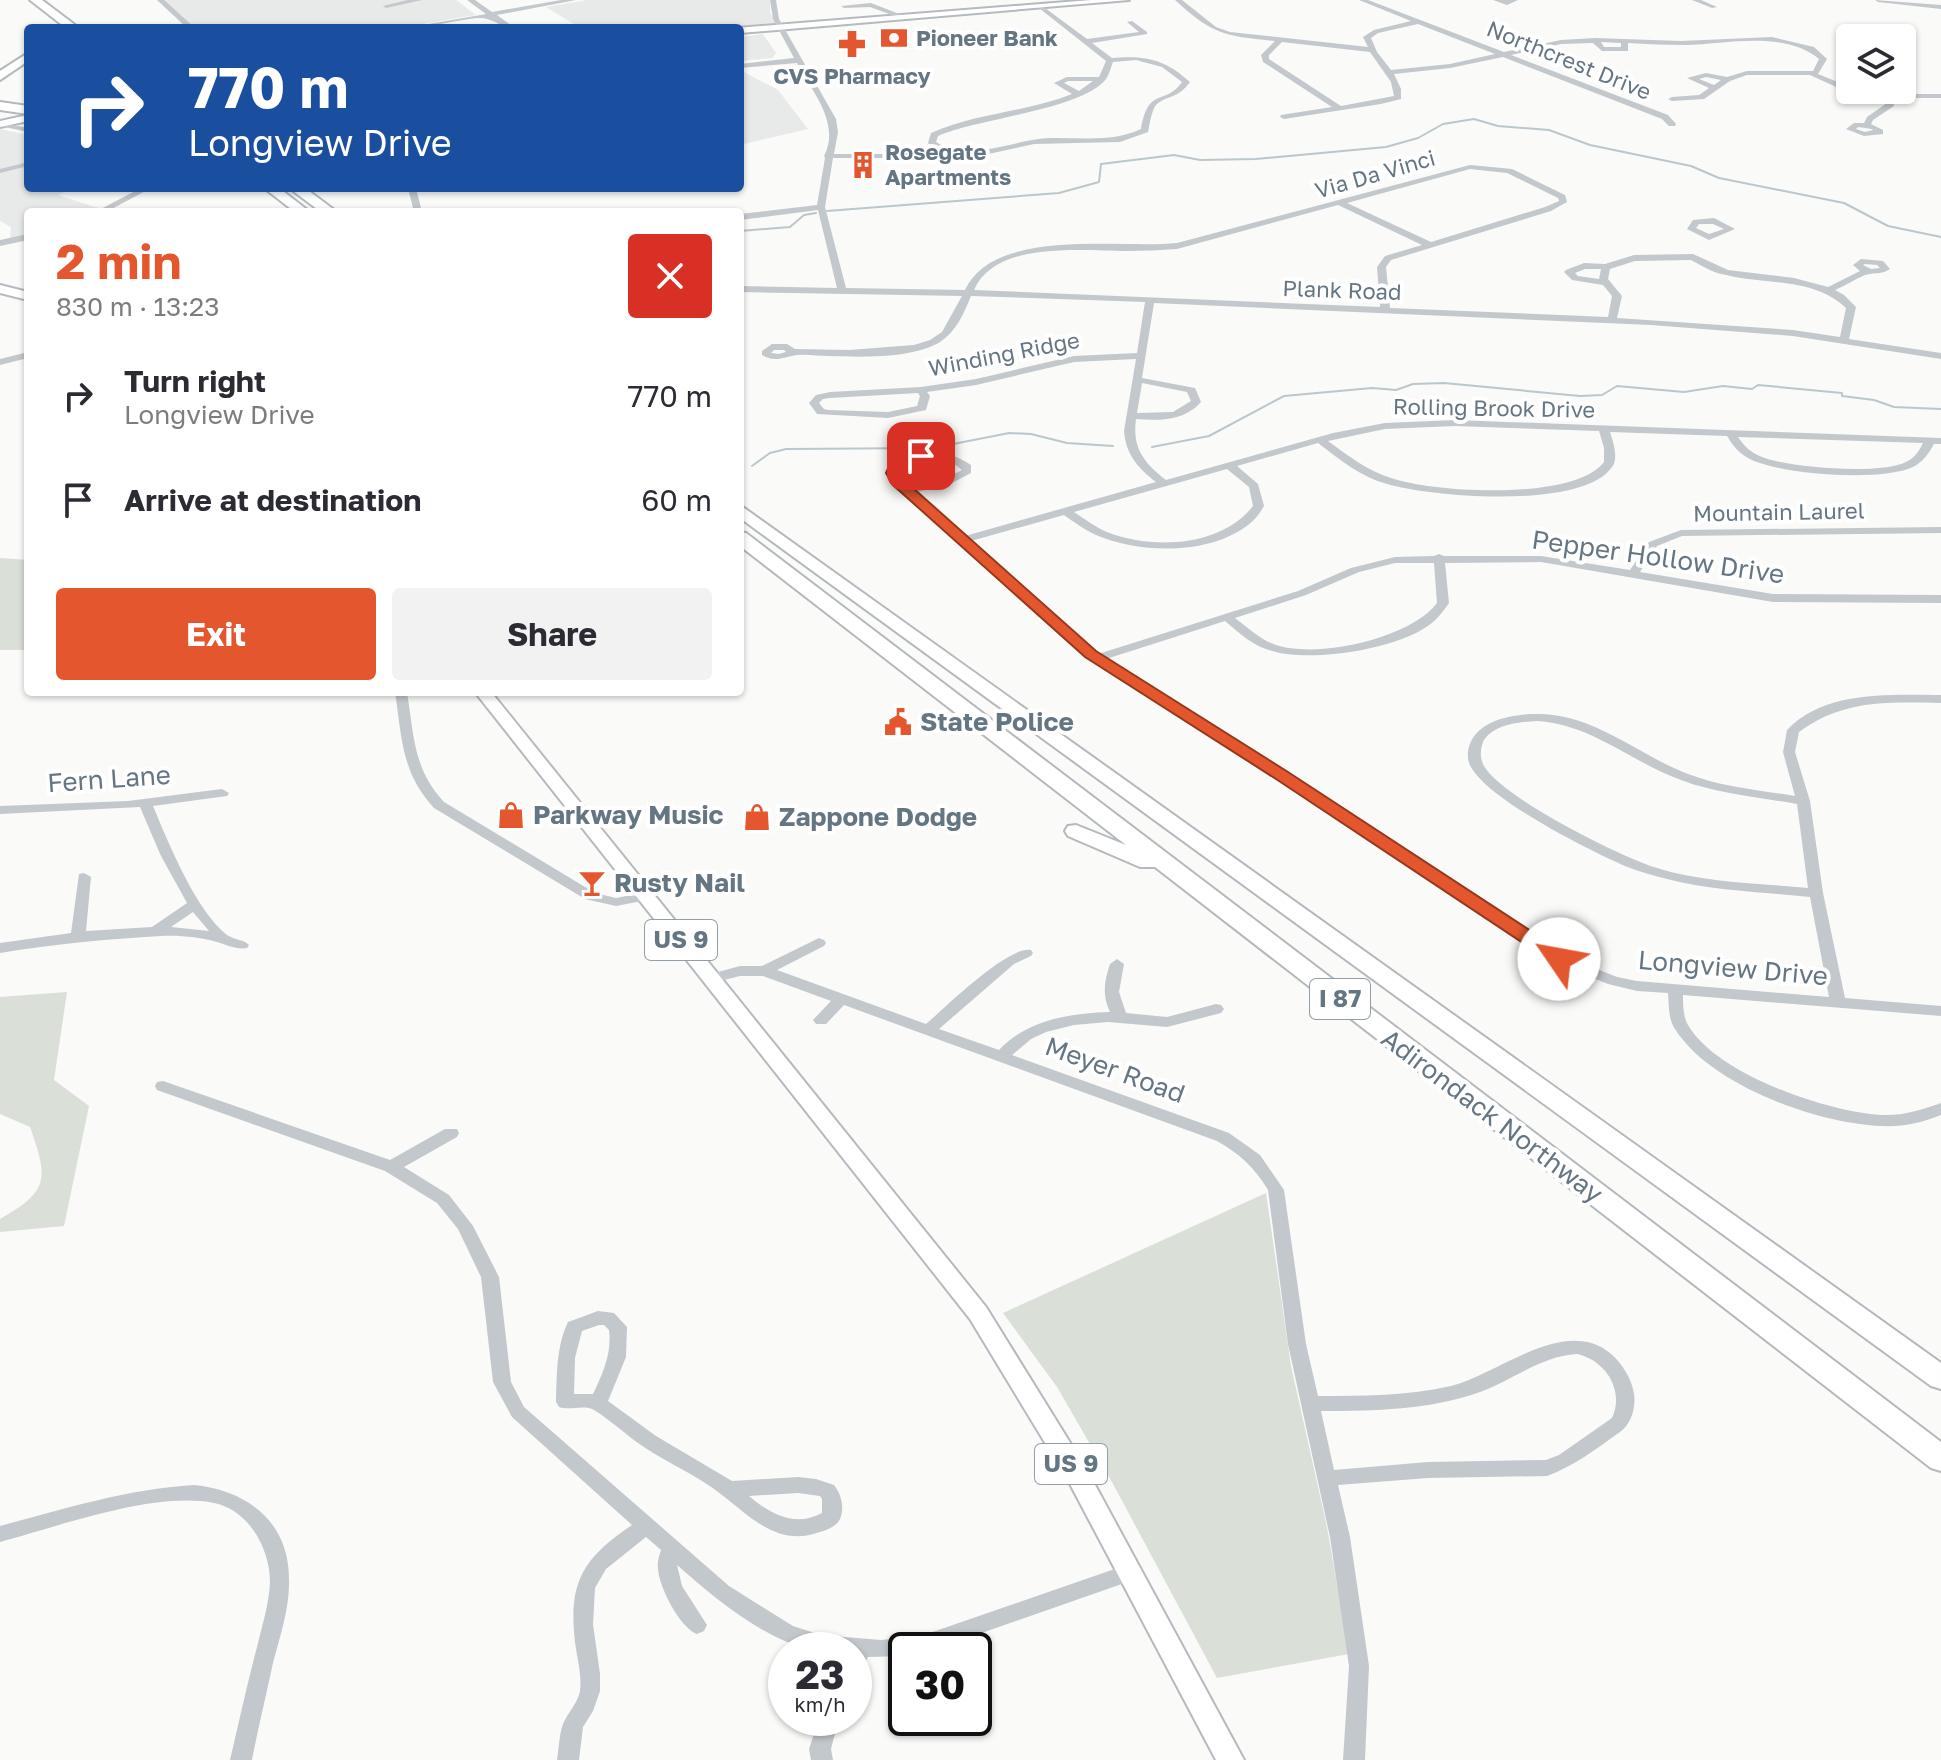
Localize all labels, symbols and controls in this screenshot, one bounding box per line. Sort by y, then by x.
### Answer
street label: Northcrest Drive [1483,14,1655,105]
bank icon: Pioneer Bank [879,23,909,53]
place label: Pioneer Bank [916,24,1058,51]
map controls [1836,24,1916,104]
button: layers [1836,24,1916,104]
pharmacy icon: CVS Pharmacy [837,29,867,59]
text: 770 m [188,53,348,120]
icon: right [56,56,160,160]
place label: CVS Pharmacy [773,62,931,89]
text: Longview Drive [188,121,452,164]
place label: Rosegate Apartments [885,138,1011,190]
street label: Via Da Vinci [1312,143,1438,204]
building icon: Rosegate Apartments [848,150,878,180]
text: 2 min [56,232,181,290]
button: close [628,234,712,318]
street label: Plank Road [1282,274,1402,305]
text: 830 m · 13:23 [56,291,219,322]
street label: Winding Ridge [926,326,1082,381]
text: Turn right [124,363,266,399]
icon: right [56,374,100,418]
text: 770 m [628,378,712,414]
street label: Rolling Brook Drive [1393,392,1595,423]
text: Longview Drive [124,399,314,430]
pin [887,422,955,490]
icon: arrive [899,434,943,478]
icon: arrive [56,478,100,522]
text: Arrive at destination [124,482,421,518]
text: 60 m [641,482,712,518]
street label: Mountain Laurel [1693,497,1865,526]
street label: Pepper Hollow Drive [1530,523,1786,590]
button: Exit [56,588,376,680]
button: Share [392,588,712,680]
place label: State Police [920,706,1074,737]
public building icon: State Police [883,707,913,737]
street label: Fern Lane [46,759,172,798]
place label: Parkway Music [533,799,724,830]
shop icon: Parkway Music [496,800,526,830]
place label: Zappone Dodge [779,801,977,832]
shop icon: Zappone Dodge [742,802,772,832]
place label: Rusty Nail [614,867,745,898]
bar icon: Rusty Nail [577,868,607,898]
position arrow [1517,917,1601,1001]
road number: US 9 [645,920,717,960]
street label: Longview Drive [1637,944,1829,991]
road number: I 87 [1310,979,1370,1019]
street label: Adirondack Northway [1376,1022,1609,1209]
street label: Meyer Road [1041,1030,1189,1109]
road number: US 9 [1035,1444,1107,1484]
speed limit sign: 30 [888,1632,992,1736]
text: 23 [796,1650,844,1698]
text: km/h [795,1692,845,1716]

